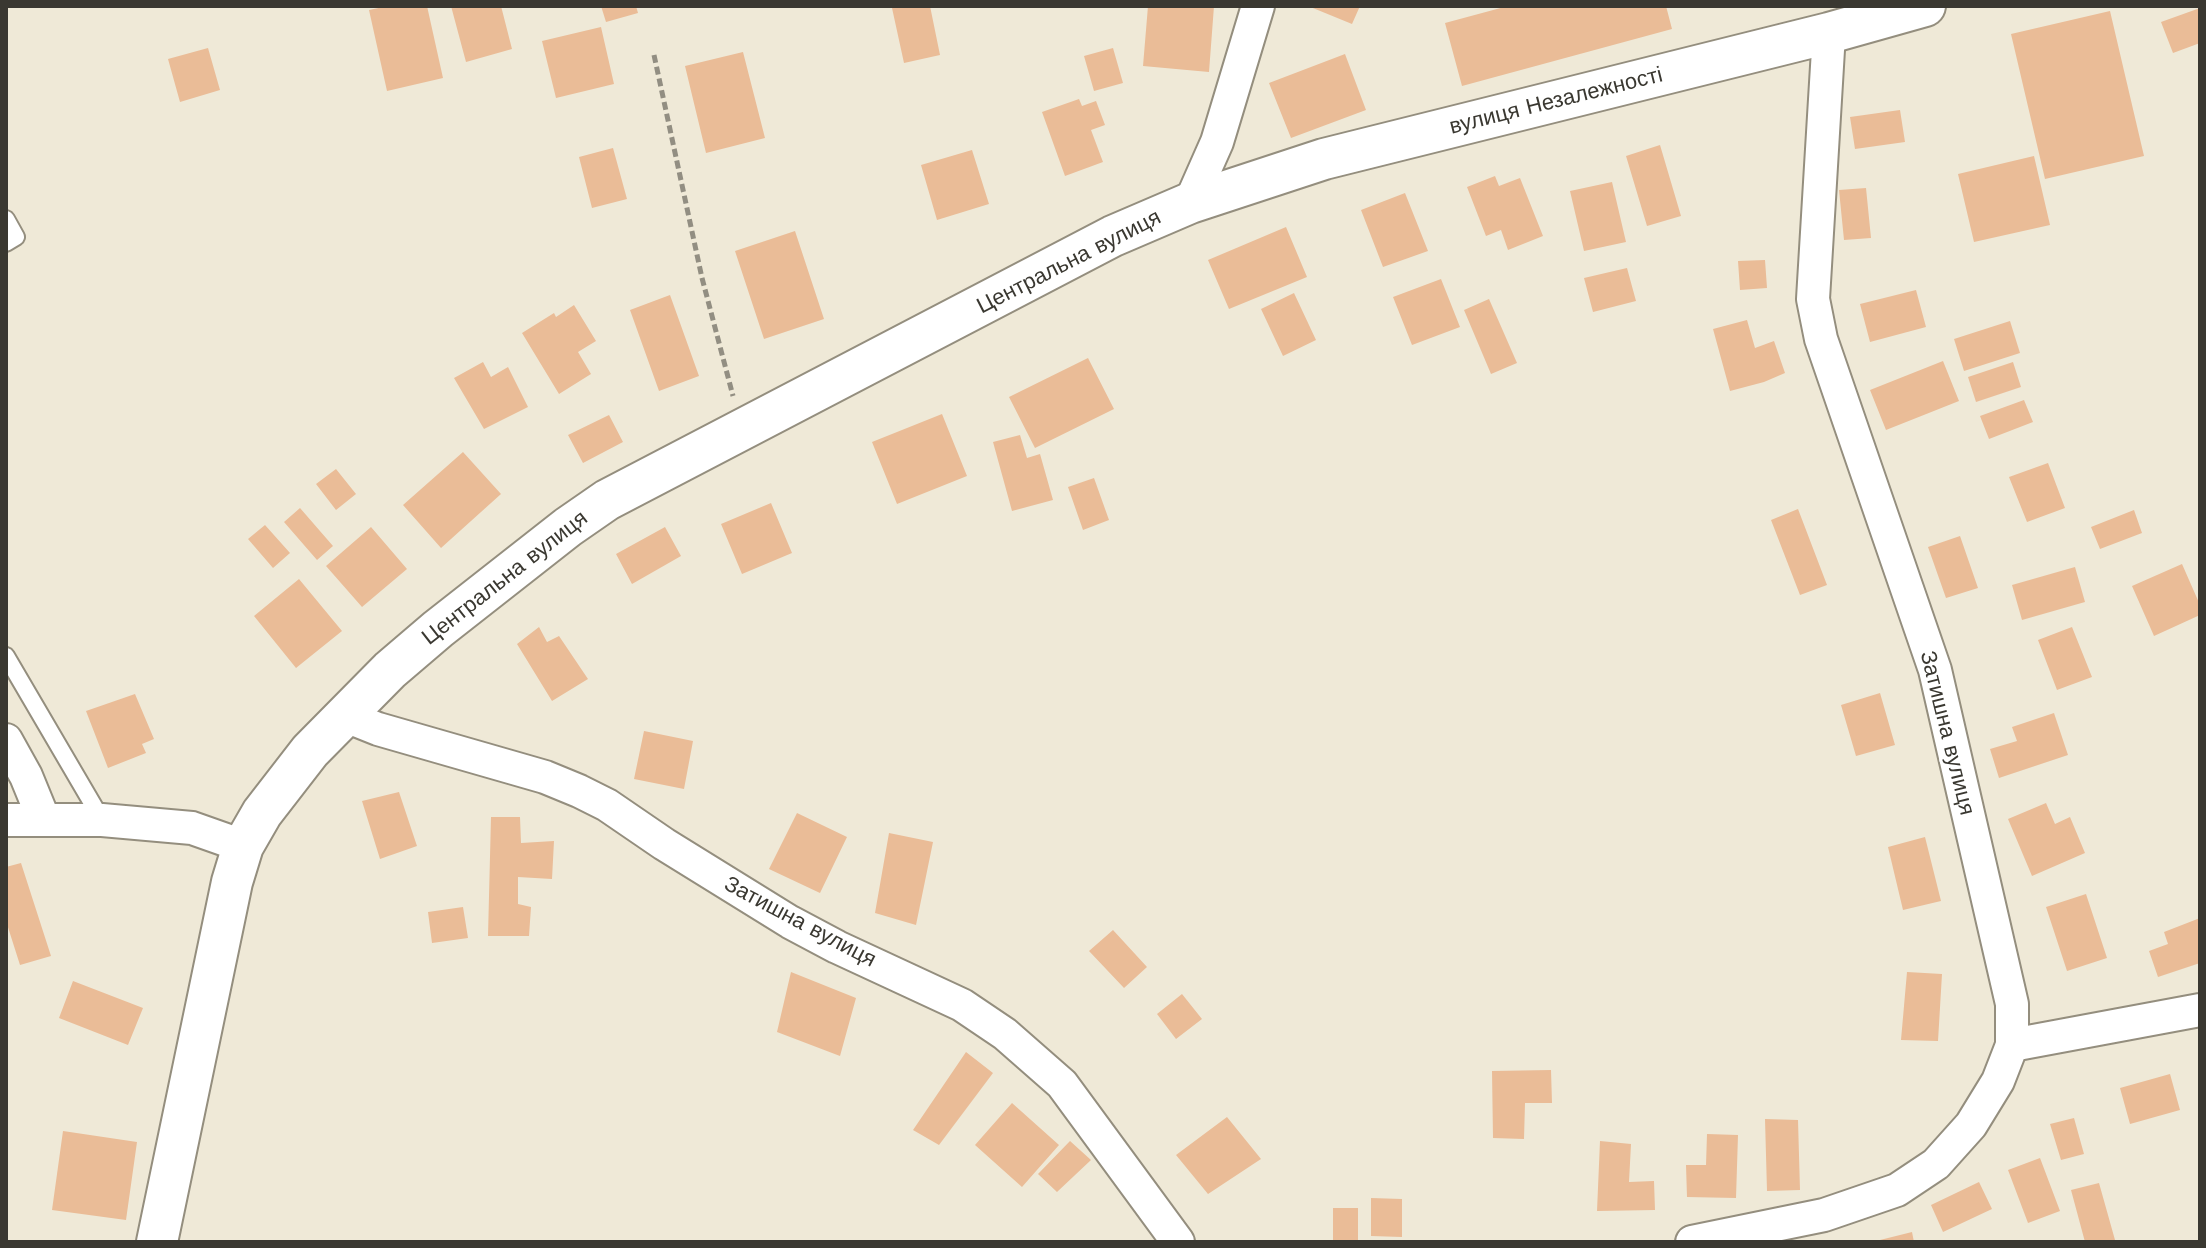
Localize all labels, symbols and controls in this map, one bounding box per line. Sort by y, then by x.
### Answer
street label: вулиця Незалежності [1447,62,1665,140]
street label: Центральна вулиця [973,204,1165,320]
street label: Центральна вулиця [417,505,593,651]
street label: Затишна вулиця [1914,648,1980,818]
street label: Затишна вулиця [720,871,880,973]

